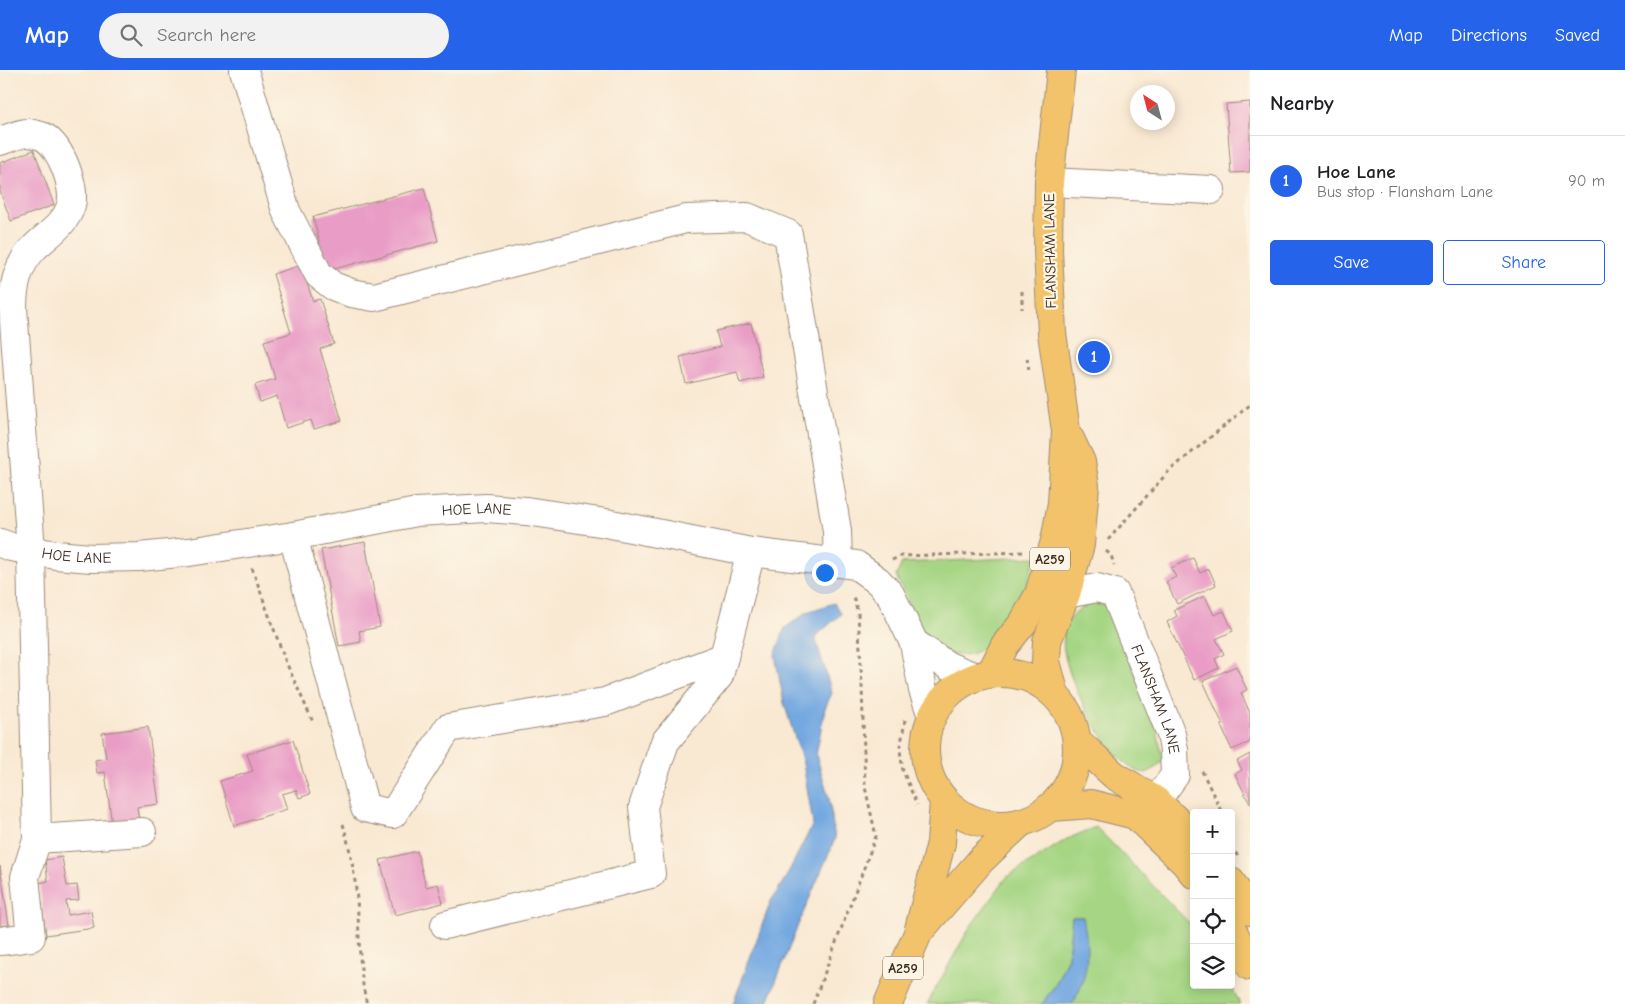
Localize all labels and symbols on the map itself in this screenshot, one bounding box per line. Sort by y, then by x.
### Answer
north arrow [1130,85,1175,130]
street label: FLANSHAM LANE [1040,193,1060,309]
pin: 1 [1078,338,1110,376]
street label: HOE LANE [441,499,512,520]
street label: HOE LANE [40,544,112,567]
road number: A259 [1030,548,1070,570]
your location [812,560,838,586]
street label: FLANSHAM LANE [1127,642,1183,755]
road number: A259 [883,956,923,980]

